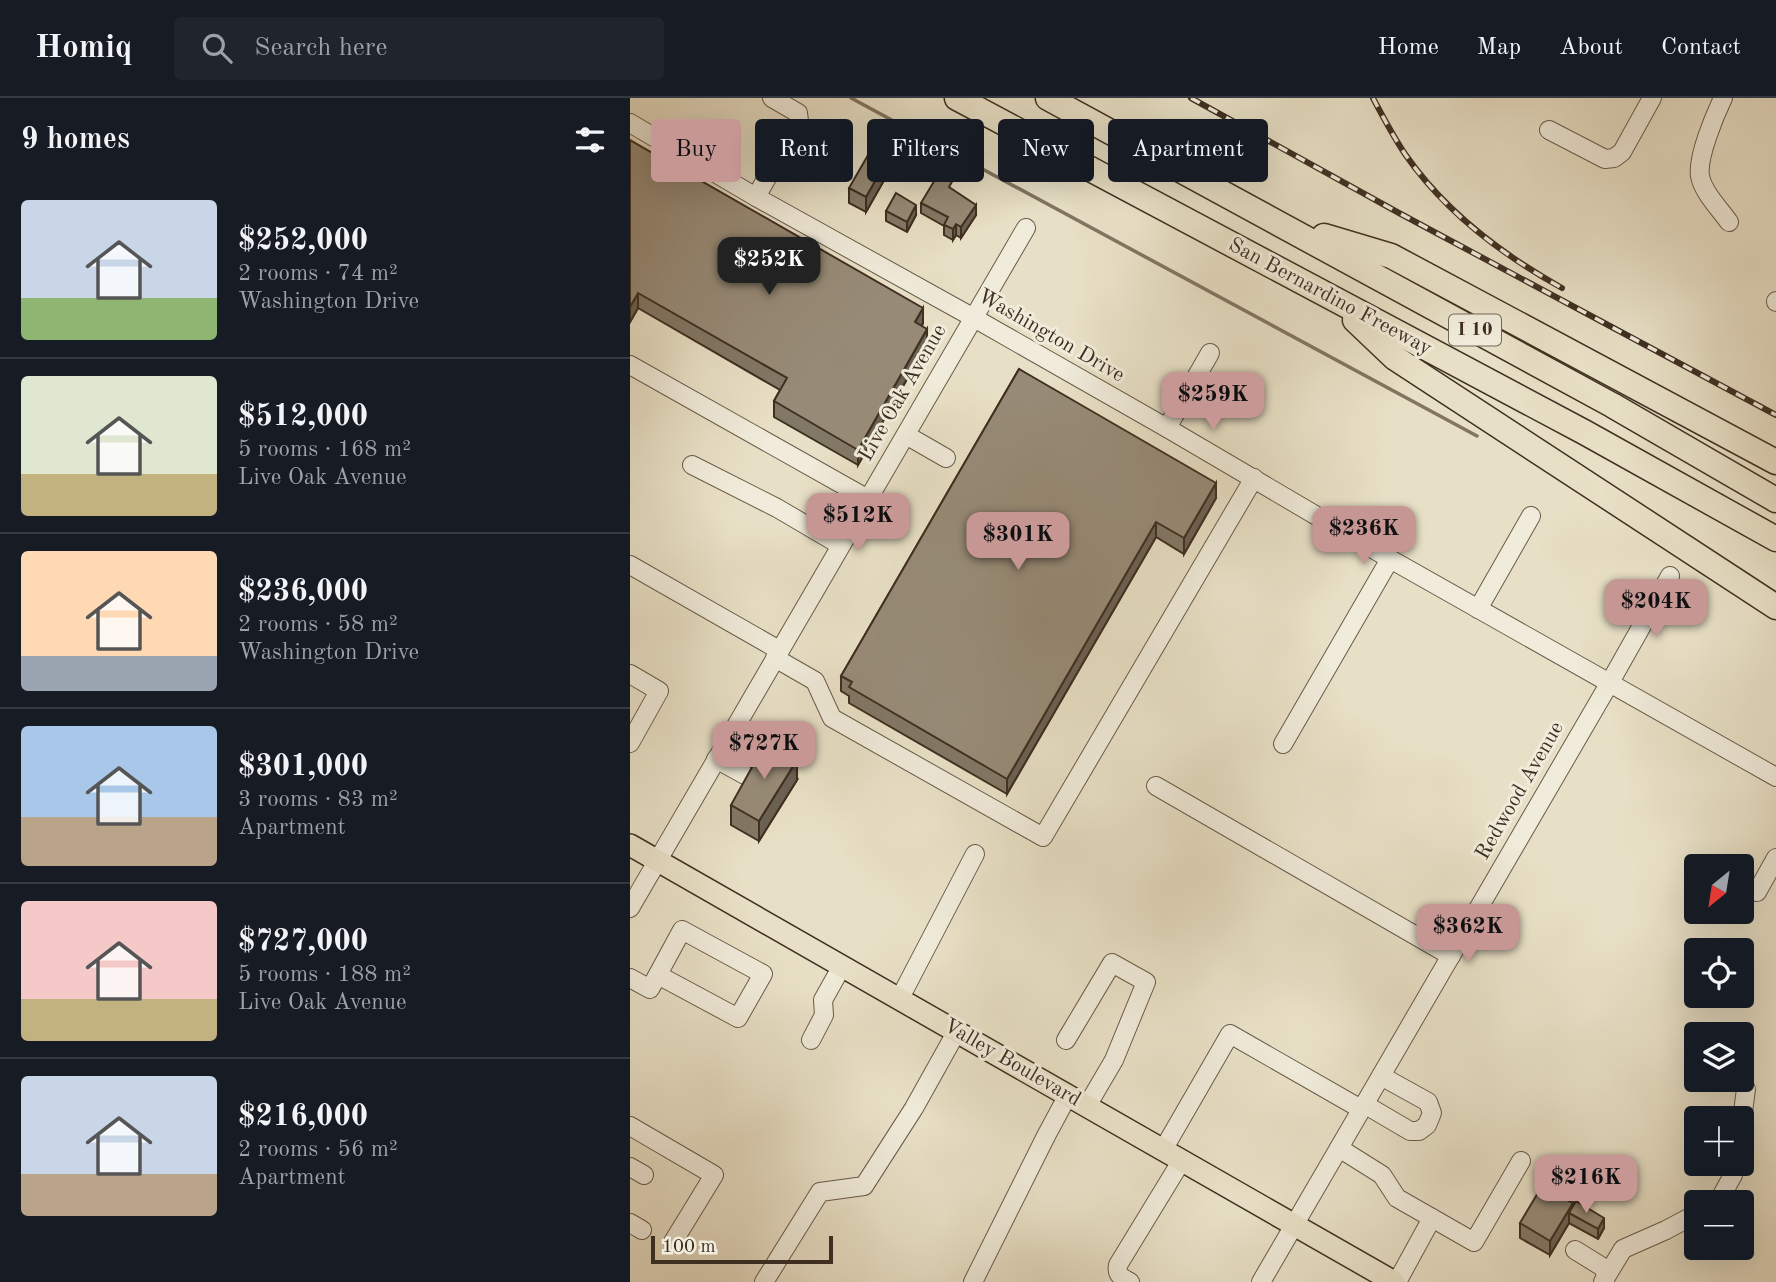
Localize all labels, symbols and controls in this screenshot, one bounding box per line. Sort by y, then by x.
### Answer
search box [174,17,664,80]
icon: search [198,29,236,67]
text: Homiq [35,32,132,65]
text: Search here [254,35,387,61]
text: Home [1378,36,1439,60]
text: Map [1477,36,1521,60]
text: About [1559,36,1623,60]
text: Contact [1661,36,1741,60]
chip: Buy [651,119,741,182]
chip: Rent [755,119,853,182]
chip: Filters [867,119,984,182]
chip: New [998,119,1094,182]
chip: Apartment [1108,119,1268,182]
icon: filters [571,121,609,159]
text: 9 homes [21,125,130,155]
text: $252,000 [238,226,368,256]
icon: home [77,228,161,312]
street label: San Bernardino Freeway [1225,234,1435,360]
pin: $252K [720,238,818,297]
text: $252K [733,248,805,271]
text: 2 rooms · 74 m² [238,262,398,285]
street label: Washington Drive [974,286,1128,386]
text: Washington Drive [238,290,419,313]
road number: I 10 [1449,314,1501,346]
street label: Live Oak Avenue [855,321,951,465]
pin: $259K [1164,372,1262,432]
text: $259K [1177,383,1249,406]
text: $512,000 [238,402,368,432]
icon: home [77,404,161,488]
text: 5 rooms · 168 m² [238,438,411,461]
text: Live Oak Avenue [238,466,407,489]
pin: $512K [809,494,907,553]
text: $512K [822,504,894,527]
pin: $236K [1315,506,1413,566]
pin: $301K [969,512,1067,572]
text: $236K [1328,517,1400,540]
text: $301K [982,523,1054,546]
text: $236,000 [238,577,368,607]
icon: home [77,579,161,663]
pin: $204K [1607,580,1705,639]
text: $204K [1620,590,1692,613]
text: 2 rooms · 58 m² [238,613,398,636]
text: Washington Drive [238,641,419,664]
street label: Redwood Avenue [1472,718,1568,864]
pin: $727K [715,722,813,781]
text: $727K [728,732,800,755]
text: $301,000 [238,752,368,782]
icon: home [77,754,161,838]
text: 3 rooms · 83 m² [238,788,398,811]
text: Apartment [238,816,346,839]
north arrow [1684,854,1754,924]
map controls [1684,854,1754,1260]
pin: $362K [1419,904,1517,964]
text: $362K [1432,915,1504,938]
text: $727,000 [238,927,368,957]
icon: home [77,929,161,1013]
button: locate [1684,938,1754,1008]
text: 5 rooms · 188 m² [238,963,411,986]
text: Live Oak Avenue [238,991,407,1014]
street label: Valley Boulevard [940,1015,1084,1111]
button: layers [1684,1022,1754,1092]
text: $216,000 [238,1102,368,1132]
icon: home [77,1104,161,1188]
button: + [1684,1106,1754,1176]
text: 2 rooms · 56 m² [238,1138,398,1161]
pin: $216K [1537,1156,1635,1215]
text: Apartment [238,1166,346,1189]
text: $216K [1550,1166,1622,1189]
button: − [1684,1190,1754,1260]
scale bar [651,1233,833,1265]
text: 100 m [662,1238,715,1257]

